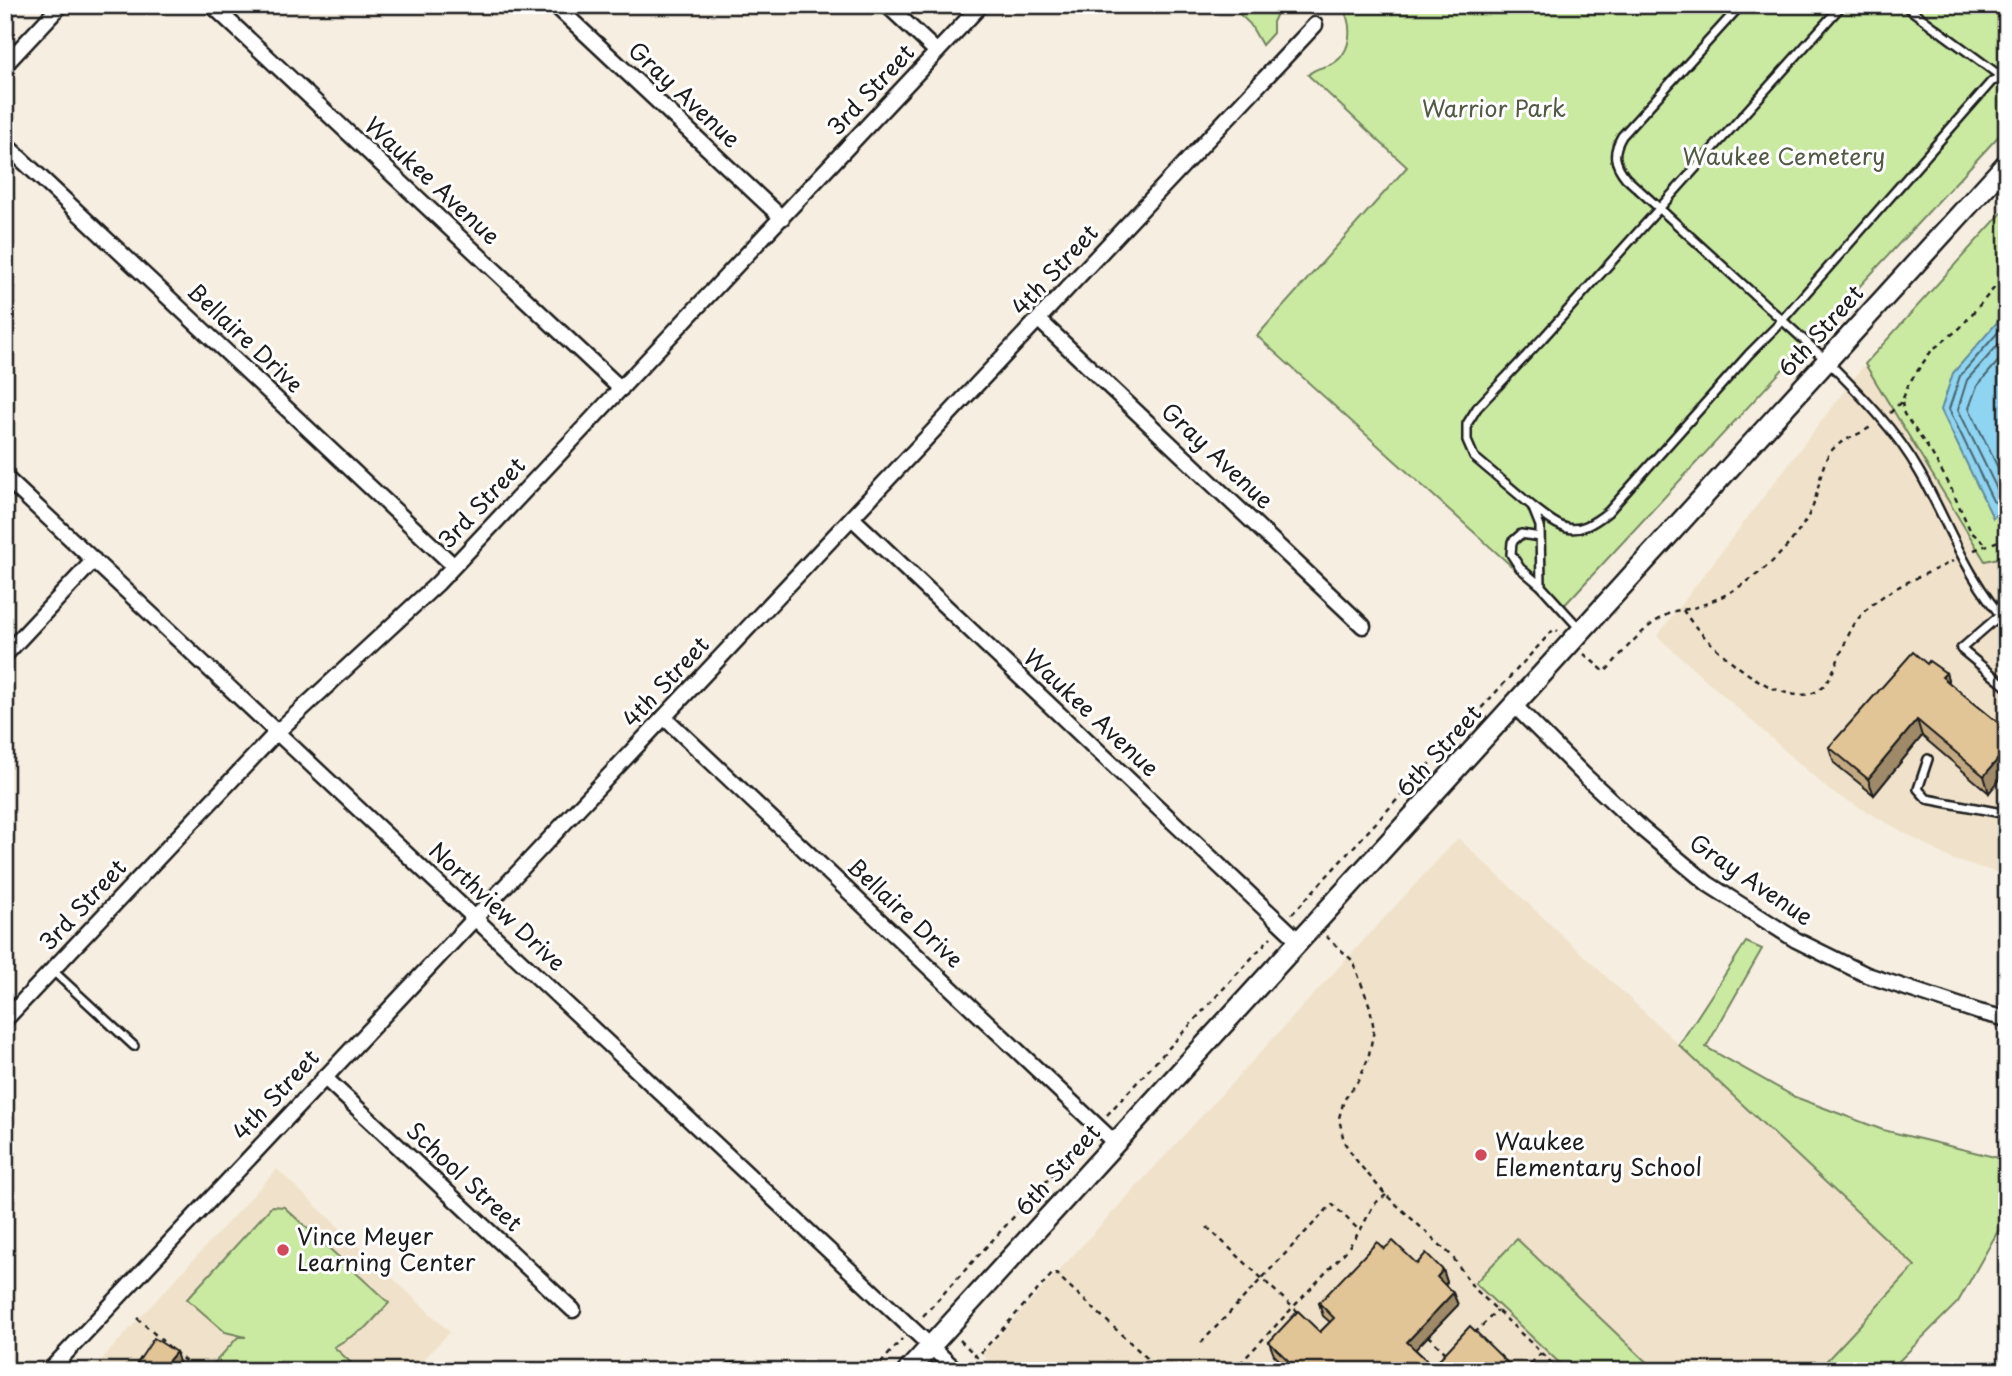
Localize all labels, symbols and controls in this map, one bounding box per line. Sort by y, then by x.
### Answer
street label: Gray Avenue [621,33,749,155]
street label: 3rd Street [818,35,922,143]
park label: Warrior Park [1422,90,1566,125]
street label: Waukee Avenue [357,108,509,252]
park label: Waukee Cemetery [1683,138,1885,173]
street label: 4th Street [1002,215,1106,323]
street label: Bellaire Drive [180,274,312,400]
street label: 6th Street [1769,276,1871,384]
street label: Gray Avenue [1154,394,1282,516]
street label: 3rd Street [429,448,533,556]
street label: 4th Street [613,627,717,735]
street label: Waukee Avenue [1016,640,1168,784]
street label: 6th Street [1387,696,1489,804]
street label: Gray Avenue [1683,824,1821,933]
street label: Northview Drive [422,833,574,979]
street label: Bellaire Drive [840,849,972,975]
street label: 3rd Street [30,850,134,958]
street label: 4th Street [223,1040,327,1148]
street label: School Street [399,1113,531,1239]
street label: 6th Street [1006,1115,1108,1223]
place label: Waukee Elementary School [1495,1123,1702,1184]
marker: Waukee Elementary School [1473,1147,1489,1163]
place label: Vince Meyer Learning Center [297,1218,476,1279]
marker: Vince Meyer Learning Center [275,1242,291,1258]

